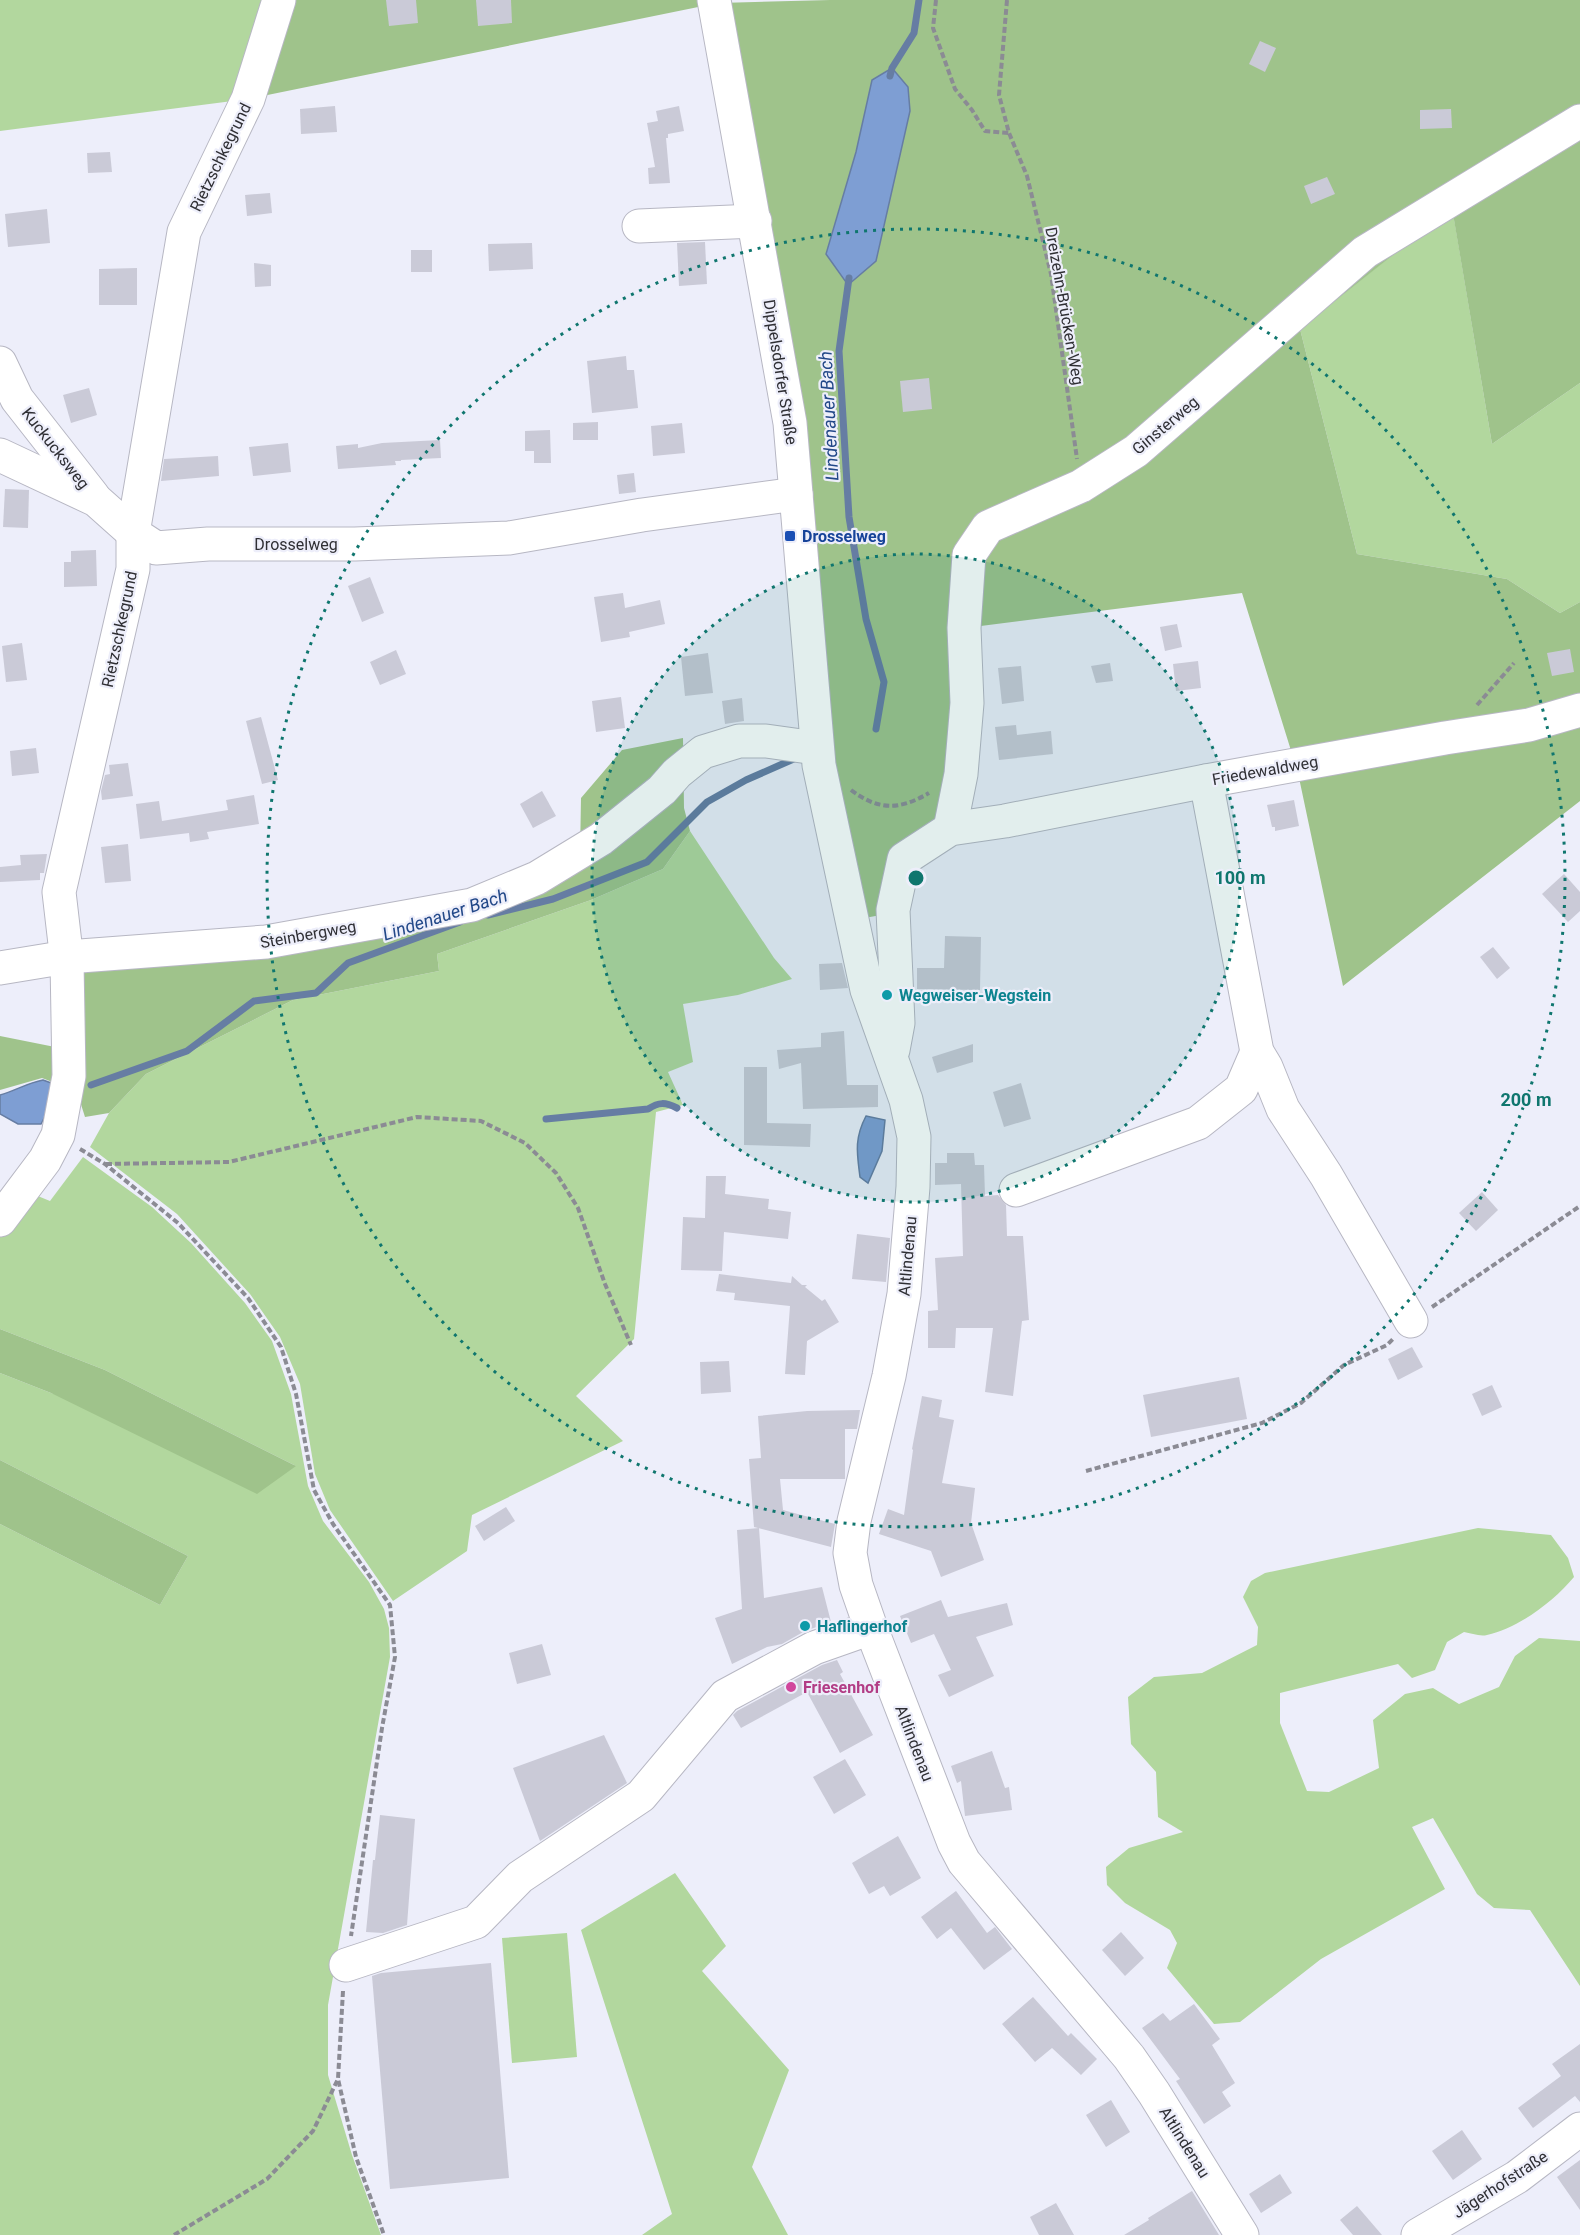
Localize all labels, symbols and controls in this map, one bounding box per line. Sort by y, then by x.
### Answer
street label: Rietzschkegrund [186,100,255,215]
street label: Dreizehn-Brücken-Weg [1041,226,1088,387]
street label: Dippelsdorfer Straße [760,298,801,446]
water label: Lindenauer Bach [815,351,842,481]
street label: Ginsterweg [1128,392,1202,459]
street label: Kuckucksweg [18,404,93,493]
place label: Drosselweg [802,527,886,546]
marker: Drosselweg [783,529,797,543]
street label: Drosselweg [254,535,338,554]
street label: Rietzschkegrund [98,569,141,689]
street label: Friedewaldweg [1211,752,1319,789]
text: 100 m [1214,867,1266,888]
centre of rings [906,868,926,888]
water label: Lindenauer Bach [380,884,510,945]
street label: Steinbergweg [259,917,358,952]
place label: Wegweiser-Wegstein [899,986,1051,1005]
marker: Wegweiser-Wegstein [880,988,894,1002]
text: 200 m [1500,1089,1552,1110]
street label: Altlindenau [895,1215,920,1297]
place label: Haflingerhof [817,1617,908,1636]
marker: Haflingerhof [798,1619,812,1633]
place label: Friesenhof [803,1678,880,1697]
marker: Friesenhof [784,1680,798,1694]
street label: Altlindenau [891,1702,938,1784]
street label: Altlindenau [1155,2103,1214,2181]
street label: Jägerhofstraße [1449,2147,1551,2222]

